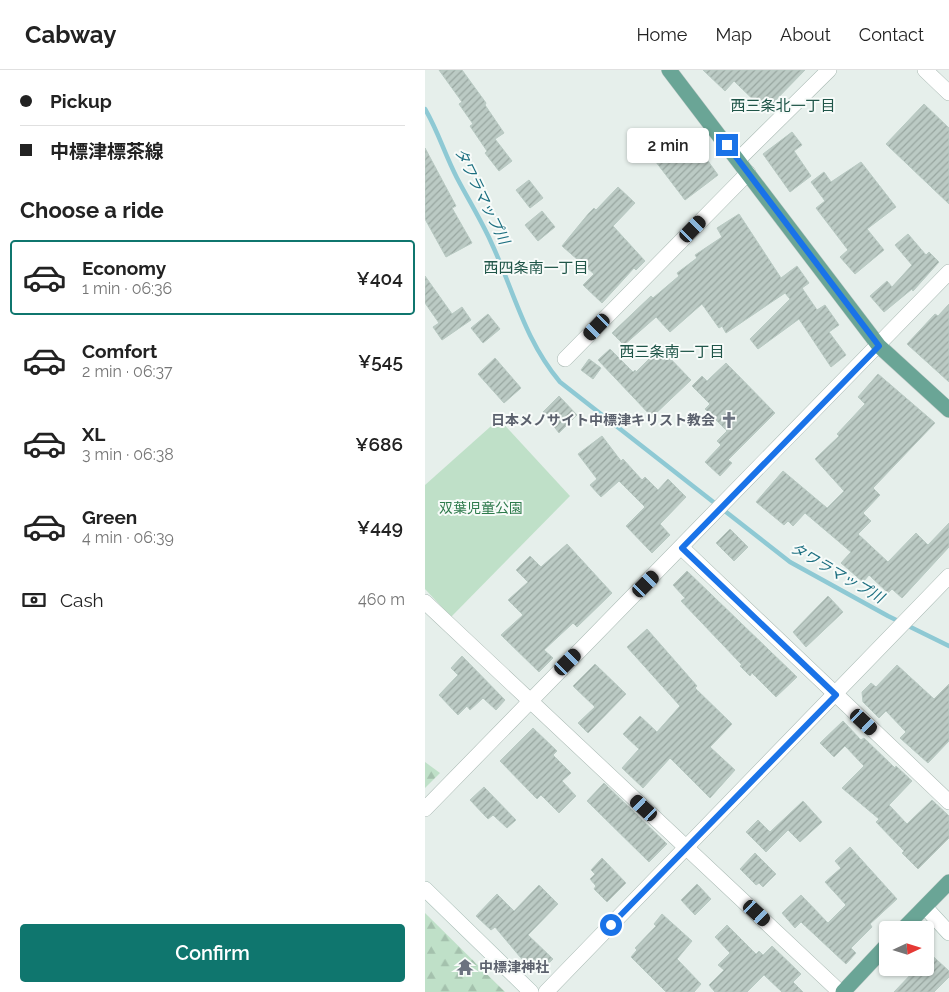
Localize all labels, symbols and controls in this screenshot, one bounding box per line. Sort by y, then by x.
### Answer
text: Cabway [25,20,116,49]
text: Home [636,24,687,45]
text: Map [715,24,752,45]
text: About [780,24,831,45]
text: Contact [859,24,924,45]
text: Pickup [50,90,112,112]
district label: 西三条北一丁目 [730,97,836,115]
callout: 2 min [627,128,709,162]
route end [716,134,738,156]
text: 2 min [648,136,689,155]
text: 中標津標茶線 [50,140,164,162]
water label: タワラマップ川 [451,145,514,249]
text: Choose a ride [20,197,164,223]
car [677,213,708,245]
icon: car [22,255,67,300]
text: Economy [82,257,166,279]
district label: 西四条南一丁目 [483,259,589,277]
text: ¥404 [357,267,403,289]
text: 1 min · 06:36 [82,279,172,298]
car [581,311,612,343]
icon: car [22,338,67,383]
text: Comfort [82,340,157,362]
district label: 西三条南一丁目 [619,343,725,361]
text: ¥545 [358,350,403,372]
text: 2 min · 06:37 [82,362,173,381]
church icon: 日本メノサイト中標津キリスト教会 [719,410,739,430]
place label: 日本メノサイト中標津キリスト教会 [491,412,715,428]
icon: car [22,421,67,466]
text: XL [82,423,105,445]
text: ¥686 [355,433,403,455]
text: 3 min · 06:38 [82,445,174,464]
park label: 双葉児童公園 [439,500,523,516]
icon: car [22,504,67,549]
text: Green [82,506,137,528]
text: ¥449 [357,516,403,538]
text: 4 min · 06:39 [82,528,174,547]
water label: タワラマップ川 [787,539,889,608]
car [630,568,661,600]
icon: cash [20,586,48,614]
text: Cash [60,589,104,611]
text: 460 m [358,590,405,609]
car [552,646,583,678]
car [847,706,880,738]
car [627,792,660,824]
car [740,897,773,929]
route start [600,914,622,936]
north arrow [879,921,934,976]
map controls [879,921,934,976]
button: Confirm [20,924,405,982]
temple icon: 中標津神社 [455,957,475,977]
place label: 中標津神社 [479,959,549,975]

